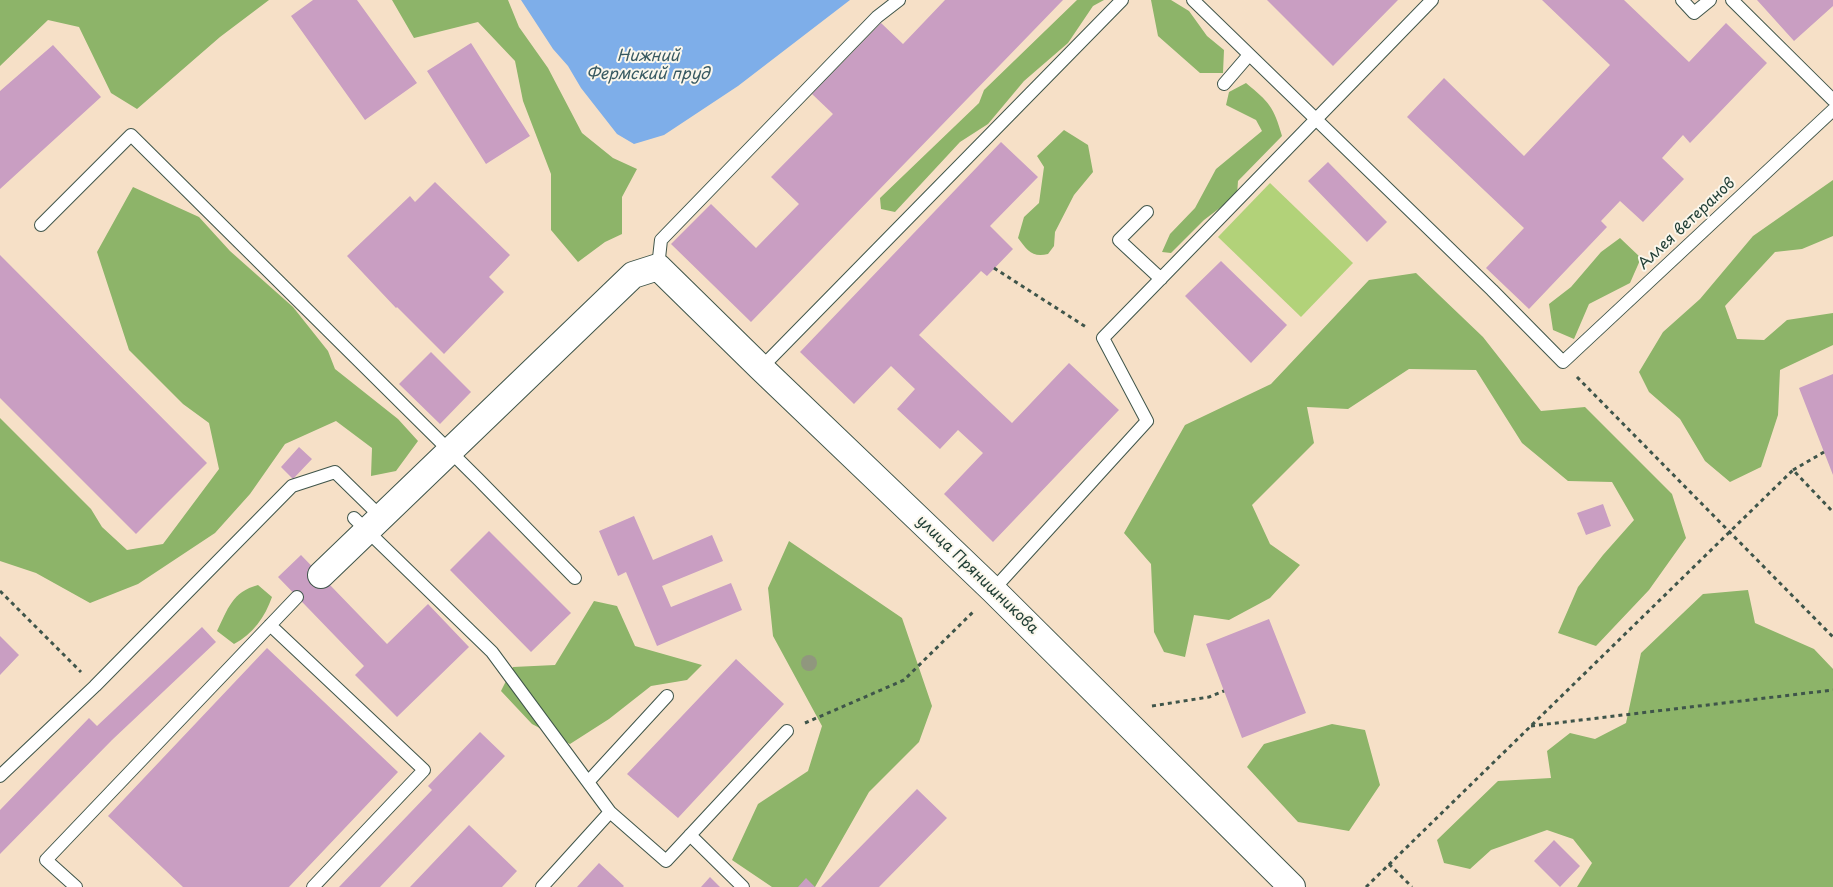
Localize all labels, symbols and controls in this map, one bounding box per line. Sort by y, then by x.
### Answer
water label: Нижний Фермский пруд [586,47,710,85]
street label: Аллея ветеранов [1635,175,1739,273]
street label: улица Прянишникова [912,512,1042,638]

